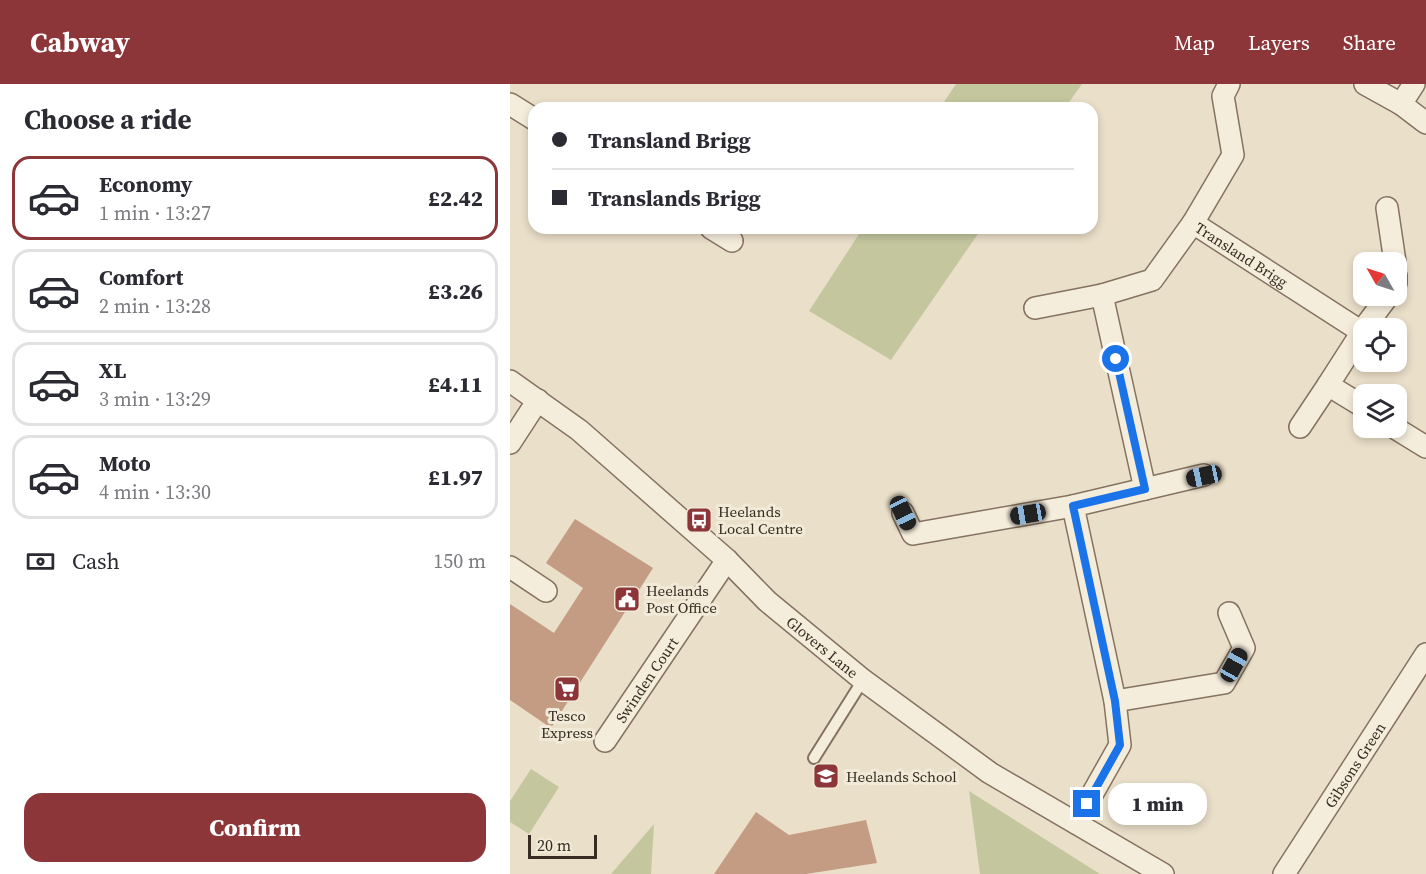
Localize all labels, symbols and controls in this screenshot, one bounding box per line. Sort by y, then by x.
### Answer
text: Cabway [30,23,130,61]
text: Map [1174,28,1215,57]
text: Layers [1248,28,1310,57]
text: Share [1343,28,1396,57]
text: Choose a ride [24,101,192,138]
text: Transland Brigg [588,125,751,155]
text: Economy [99,169,193,199]
icon: car [27,171,81,225]
text: £2.42 [428,183,483,213]
text: Translands Brigg [588,183,761,213]
text: 1 min · 13:27 [99,199,211,227]
street label: Transland Brigg [1191,217,1292,292]
north arrow [1353,252,1407,306]
map controls [1353,252,1407,438]
text: Comfort [99,262,183,292]
icon: car [27,264,81,318]
text: £3.26 [428,276,483,306]
text: 2 min · 13:28 [99,292,211,320]
button: locate [1353,318,1407,372]
route start [1102,345,1129,372]
text: XL [99,355,126,385]
icon: car [27,357,81,411]
text: £4.11 [428,369,483,399]
button: layers [1353,384,1407,438]
text: 3 min · 13:29 [99,385,211,413]
text: Moto [99,448,151,478]
icon: car [27,450,81,504]
text: £1.97 [428,462,483,492]
car [1185,463,1223,489]
text: 4 min · 13:30 [99,478,211,506]
car [887,493,919,533]
place label: Heelands Local Centre [718,501,803,539]
car [1009,502,1047,526]
bus stop icon: Heelands Local Centre [684,505,714,535]
icon: cash [24,545,57,578]
text: Cash [72,546,120,576]
text: 150 m [433,547,486,575]
place label: Heelands Post Office [646,580,717,618]
public building icon: Heelands Post Office [612,584,642,614]
street label: Glovers Lane [782,611,863,683]
street label: Swinden Court [610,633,683,727]
car [1217,645,1251,685]
supermarket icon: Tesco Express [552,674,582,704]
place label: Tesco Express [541,705,593,743]
street label: Gibsons Green [1319,718,1390,812]
school or university icon: Heelands School [811,761,841,791]
place label: Heelands School [846,766,957,787]
callout: 1 min [1108,783,1207,825]
route end [1073,790,1100,817]
text: 1 min [1131,790,1184,818]
button: Confirm [24,793,486,862]
scale bar [528,832,597,860]
text: 20 m [537,834,571,856]

